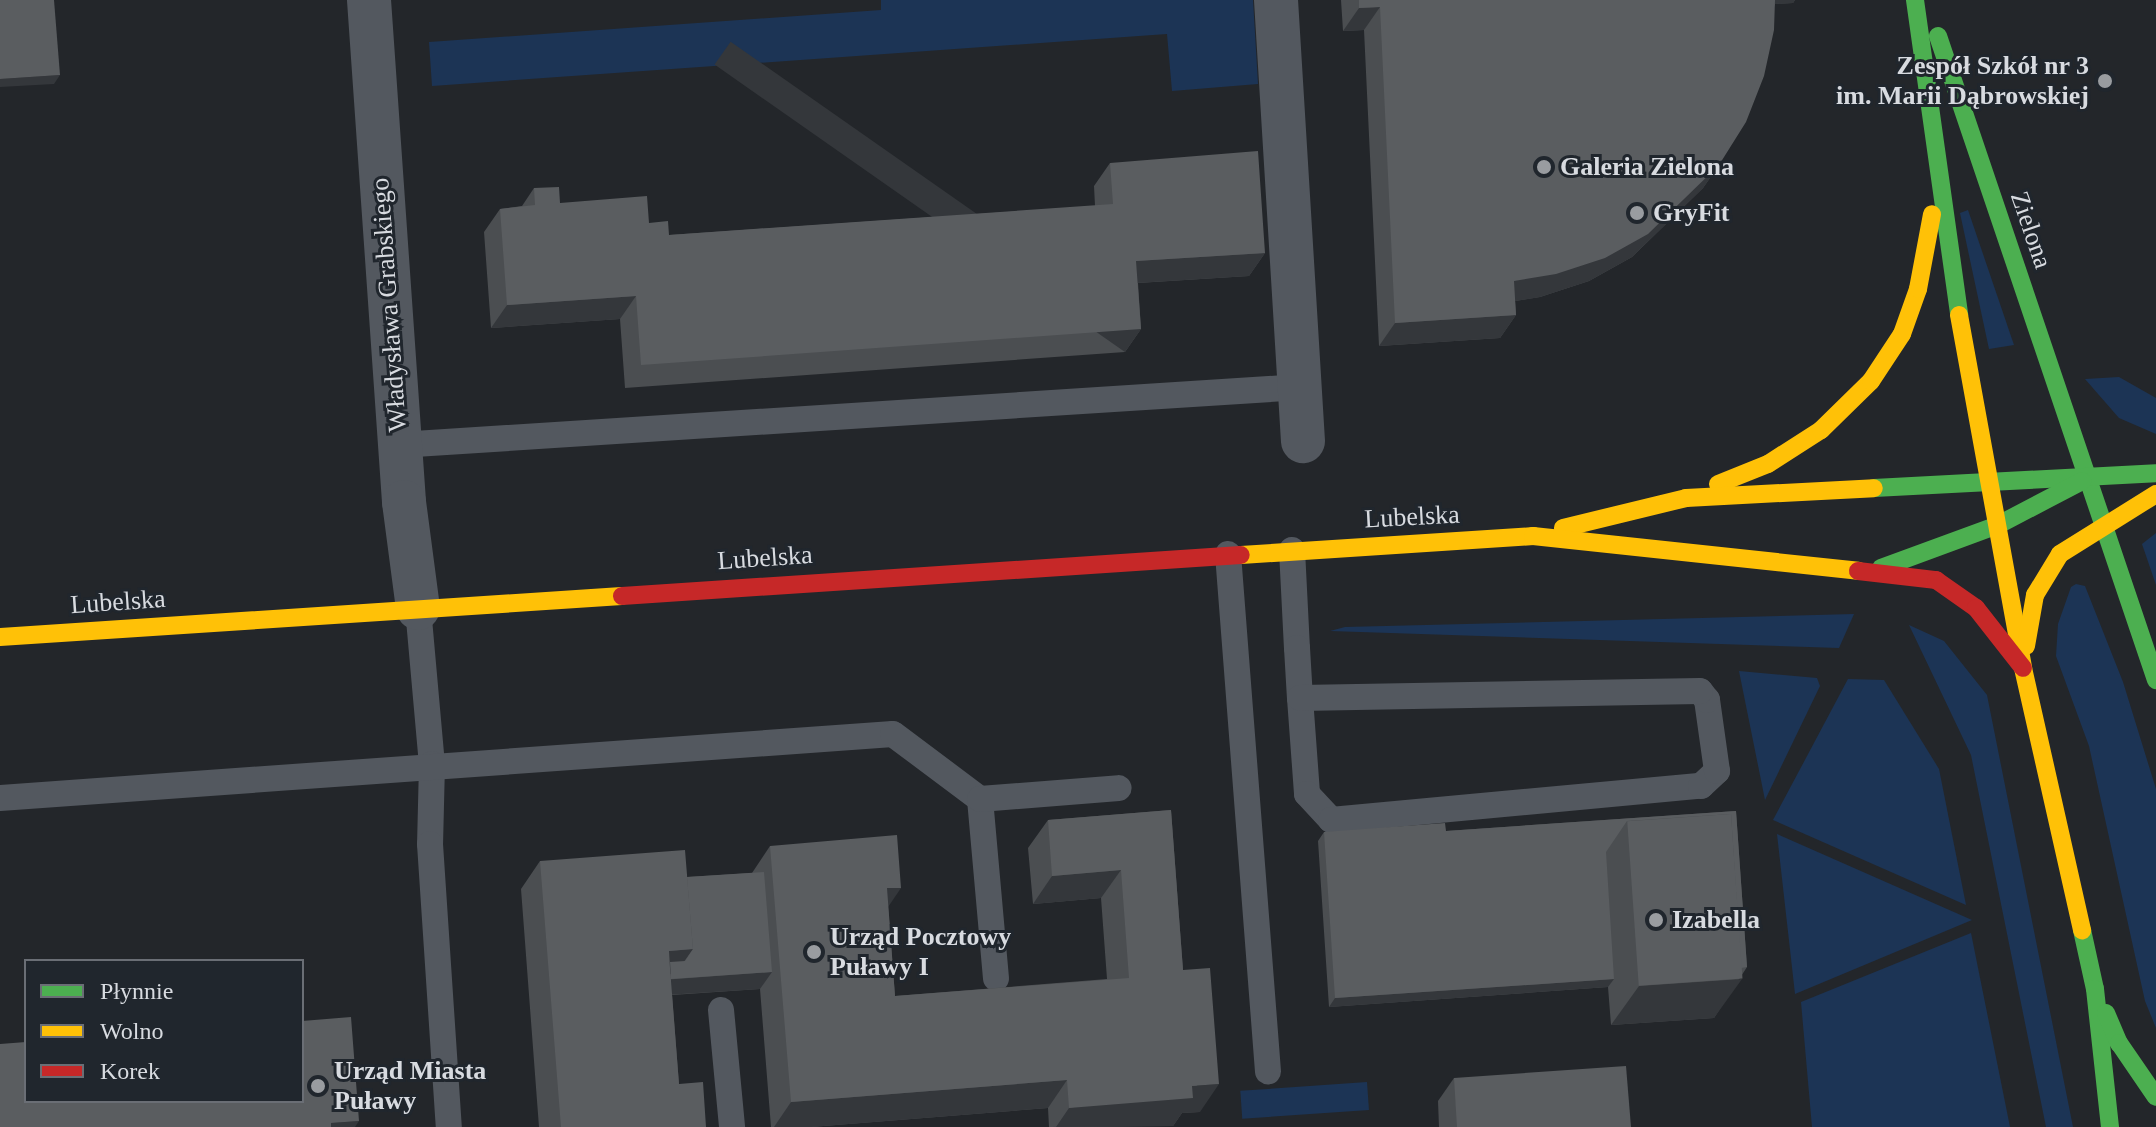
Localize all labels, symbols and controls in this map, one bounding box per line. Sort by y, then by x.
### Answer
place label: Zespół Szkół nr 3 im. Marii Dąbrowskiej [1836,50,2089,112]
marker: Zespół Szkół nr 3 im. Marii Dąbrowskiej [2096,72,2114,90]
place label: Galeria Zielona [1560,151,1734,183]
marker: Galeria Zielona [1535,158,1553,176]
street label: Władysława Grabskiego [365,177,413,433]
street label: Zielona [2003,187,2059,273]
place label: GryFit [1653,197,1730,229]
marker: GryFit [1628,204,1646,222]
street label: Lubelska [1364,499,1460,535]
street label: Lubelska [716,539,814,577]
street label: Lubelska [69,583,167,621]
place label: Izabella [1672,904,1760,936]
marker: Izabella [1647,911,1665,929]
place label: Urząd Pocztowy Puławy I [830,921,1011,982]
marker: Urząd Pocztowy Puławy I [805,943,823,961]
legend [24,959,304,1103]
text: Płynnie [100,978,173,1004]
text: Wolno [100,1018,163,1044]
place label: Urząd Miasta Puławy [334,1055,486,1116]
text: Korek [100,1058,160,1084]
marker: Urząd Miasta Puławy [309,1077,327,1095]

